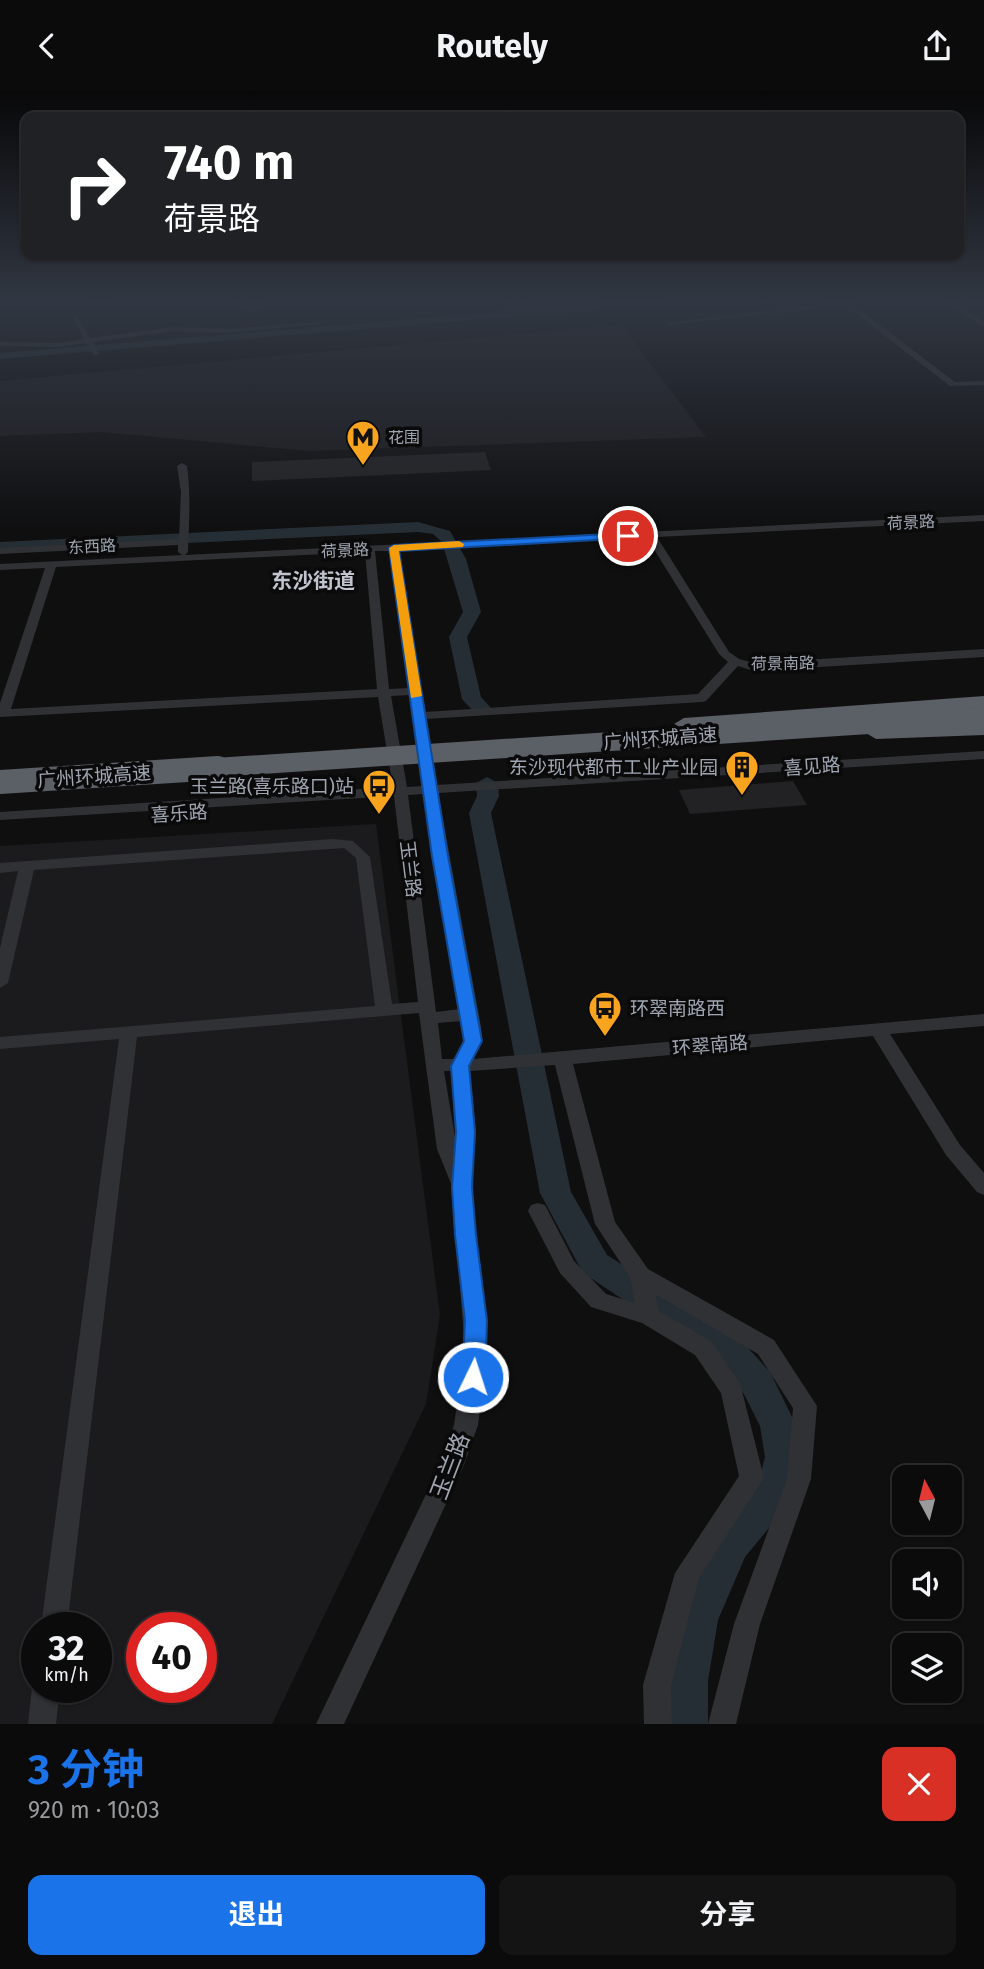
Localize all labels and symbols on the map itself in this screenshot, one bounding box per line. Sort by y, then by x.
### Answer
metro station icon: 花围 [344,418,382,467]
place label: 花围 [388,428,420,447]
pin [598,506,658,566]
street label: 荷景路 [887,512,935,533]
street label: 东西路 [68,536,116,557]
street label: 荷景路 [321,540,369,561]
district label: 东沙街道 [271,568,355,594]
street label: 荷景南路 [751,653,815,674]
street label: 广州环城高速 [602,723,718,754]
building icon: 东沙现代都市工业产业园 [723,748,761,797]
street label: 喜见路 [783,753,841,780]
place label: 东沙现代都市工业产业园 [509,756,718,779]
street label: 广州环城高速 [36,761,152,792]
bus stop icon: 玉兰路(喜乐路口)站 [360,767,398,816]
place label: 玉兰路(喜乐路口)站 [190,775,354,798]
street label: 喜乐路 [150,800,208,827]
street label: 玉兰路 [396,839,425,899]
bus stop icon: 环翠南路西 [586,989,624,1038]
place label: 环翠南路西 [630,997,725,1020]
street label: 环翠南路 [671,1031,749,1060]
position arrow [436,1340,510,1414]
street label: 玉兰路 [425,1429,475,1503]
north arrow [892,1465,962,1535]
speed limit sign: 40 [126,1612,217,1703]

